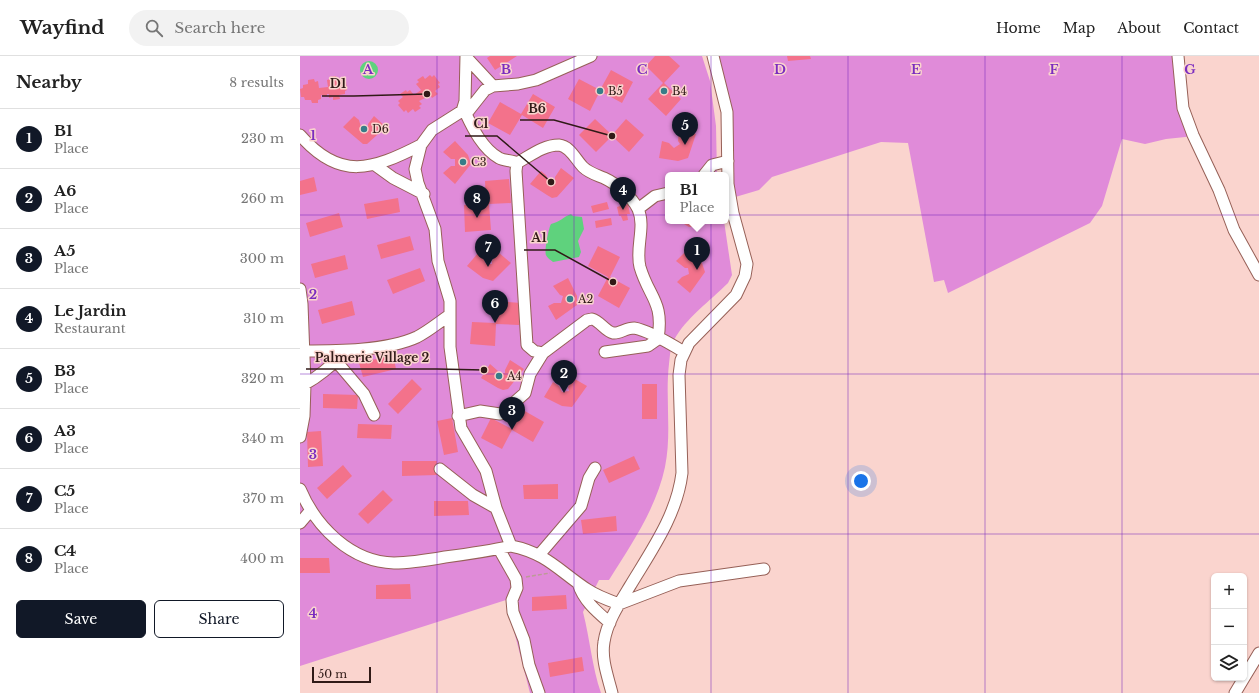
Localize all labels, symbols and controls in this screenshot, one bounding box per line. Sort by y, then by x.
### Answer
search box [129,10,409,46]
text: Wayfind [20,16,105,39]
icon: search [143,17,165,39]
text: Search here [175,18,265,37]
text: Home [996,19,1041,37]
text: Map [1063,19,1095,37]
text: About [1117,19,1161,37]
text: Contact [1183,19,1239,37]
text: A [362,61,374,78]
text: B [501,61,511,78]
text: C [637,61,648,78]
text: D [774,61,786,78]
text: E [911,61,921,78]
text: F [1050,61,1059,78]
text: G [1184,61,1196,78]
text: Nearby [16,72,82,93]
callout: D1 [322,72,354,96]
text: 8 results [229,74,284,91]
text: D1 [330,76,346,91]
place label: B5 [608,84,623,98]
place label: B4 [672,84,687,98]
marker: B5 [595,86,605,96]
marker: B4 [659,86,669,96]
callout: B6 [520,96,554,120]
text: B6 [528,101,546,116]
callout: C1 [465,112,497,136]
pin: 5 [672,112,698,145]
text: C1 [473,116,489,131]
text: B1 [54,121,73,140]
place label: D6 [372,122,389,136]
marker: D6 [359,124,369,134]
text: 1 [310,127,316,144]
text: 1 [26,130,32,147]
text: 230 m [241,130,284,147]
text: Place [54,140,89,157]
place label: C3 [471,155,487,169]
marker: C3 [458,157,468,167]
popup [665,172,729,224]
pin: 4 [610,177,636,210]
text: B1 [680,180,698,199]
text: A6 [54,181,76,200]
pin: 8 [464,185,490,218]
text: 2 [25,190,33,207]
text: 260 m [241,190,284,207]
text: Place [680,199,714,216]
text: Place [54,200,89,217]
callout: A1 [524,226,555,250]
text: A1 [530,230,547,245]
pin: 7 [475,234,501,267]
pin: 1 [684,237,710,270]
text: A5 [54,241,75,260]
text: 3 [25,250,33,267]
text: 300 m [240,250,284,267]
text: Place [54,260,89,277]
text: 2 [309,286,317,303]
pin: 6 [482,290,508,323]
place label: A2 [577,292,593,306]
marker: A2 [565,294,575,304]
text: Le Jardin [54,301,127,320]
text: 4 [25,310,33,327]
text: 310 m [243,310,284,327]
text: Restaurant [54,320,126,337]
callout: Palmerie Village 2 [306,345,437,369]
text: Palmerie Village 2 [315,350,429,365]
pin: 2 [551,360,577,393]
text: B3 [54,361,76,380]
place label: A4 [506,369,522,383]
text: 5 [25,370,33,387]
text: 320 m [241,370,284,387]
marker: A4 [494,371,504,381]
text: Place [54,380,89,397]
pin: 3 [499,397,525,430]
text: A3 [54,421,76,440]
text: 6 [25,430,33,447]
text: 340 m [241,430,284,447]
text: Place [54,440,89,457]
text: 3 [309,446,317,463]
your location [851,471,871,491]
text: C5 [54,481,75,500]
text: 7 [26,490,32,507]
text: 370 m [243,490,284,507]
text: Place [54,500,89,517]
text: C4 [54,541,76,560]
text: 8 [25,550,33,567]
text: 400 m [240,550,284,567]
text: Place [54,560,89,577]
map controls [1211,573,1247,681]
button: + [1211,573,1247,609]
button: Save [16,600,146,638]
button: Share [154,600,284,638]
text: 4 [309,605,318,622]
button: − [1211,609,1247,645]
button: layers [1211,645,1247,681]
scale bar [312,665,371,684]
text: 50 m [318,667,347,681]

